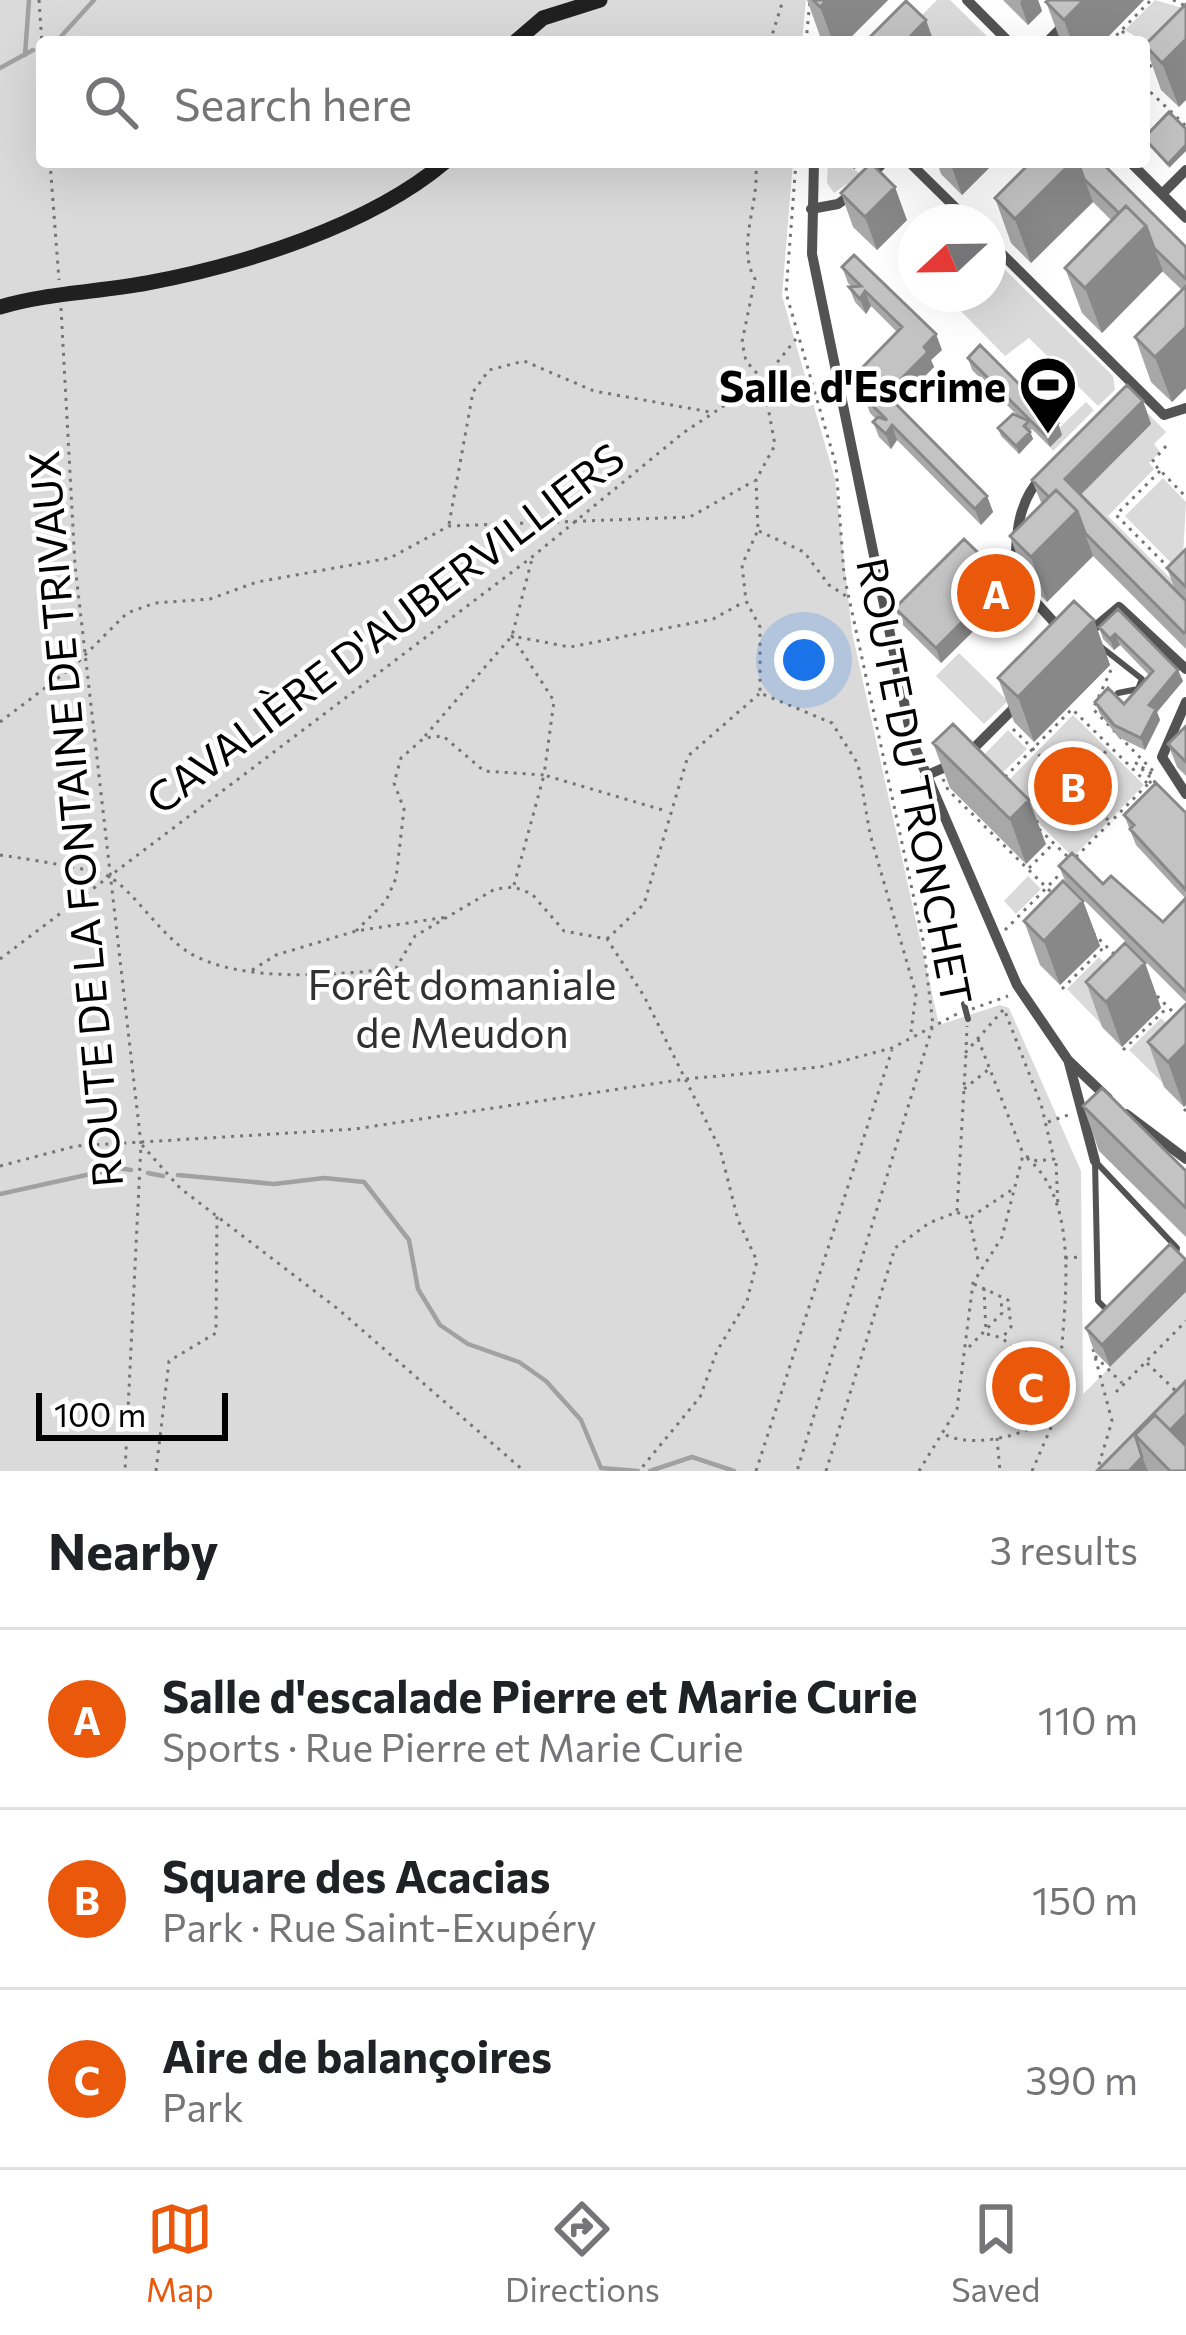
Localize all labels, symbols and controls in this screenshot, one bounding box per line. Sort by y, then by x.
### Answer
search box [36,36,1150,168]
icon: search [78,69,144,135]
text: Search here [174,75,412,130]
north arrow [898,204,1006,312]
sports icon: Salle d'Escrime [1017,354,1079,436]
place label: Salle d'Escrime [719,359,1006,411]
street label: CAVALIÈRE D'AUBERVILLIERS [135,430,633,824]
street label: ROUTE DE LA FONTAINE DE TRIVAUX [16,448,132,1190]
pin: A [957,548,1035,638]
street label: ROUTE DU TRONCHET [847,553,985,1009]
your location [774,630,834,690]
pin: B [1034,741,1112,831]
park label: Forêt domaniale de Meudon [307,957,617,1057]
pin: C [992,1341,1070,1431]
scale bar [36,1387,228,1440]
text: 100 m [54,1393,146,1434]
text: Nearby [48,1518,218,1581]
text: 3 results [990,1525,1138,1573]
text: Salle d'escalade Pierre et Marie Curie [162,1667,917,1722]
text: A [73,1695,101,1743]
text: 110 m [1038,1695,1138,1743]
text: Sports · Rue Pierre et Marie Curie [162,1722,743,1770]
text: Square des Acacias [162,1847,550,1902]
text: B [74,1875,100,1923]
text: 150 m [1032,1875,1138,1923]
text: Park · Rue Saint-Exupéry [162,1902,597,1950]
text: Aire de balançoires [162,2027,552,2082]
text: C [74,2055,100,2103]
text: 390 m [1025,2055,1138,2103]
text: Park [162,2082,244,2130]
tab: Map [146,2196,214,2309]
tab: Directions [505,2196,660,2309]
tab: Saved [951,2196,1040,2309]

